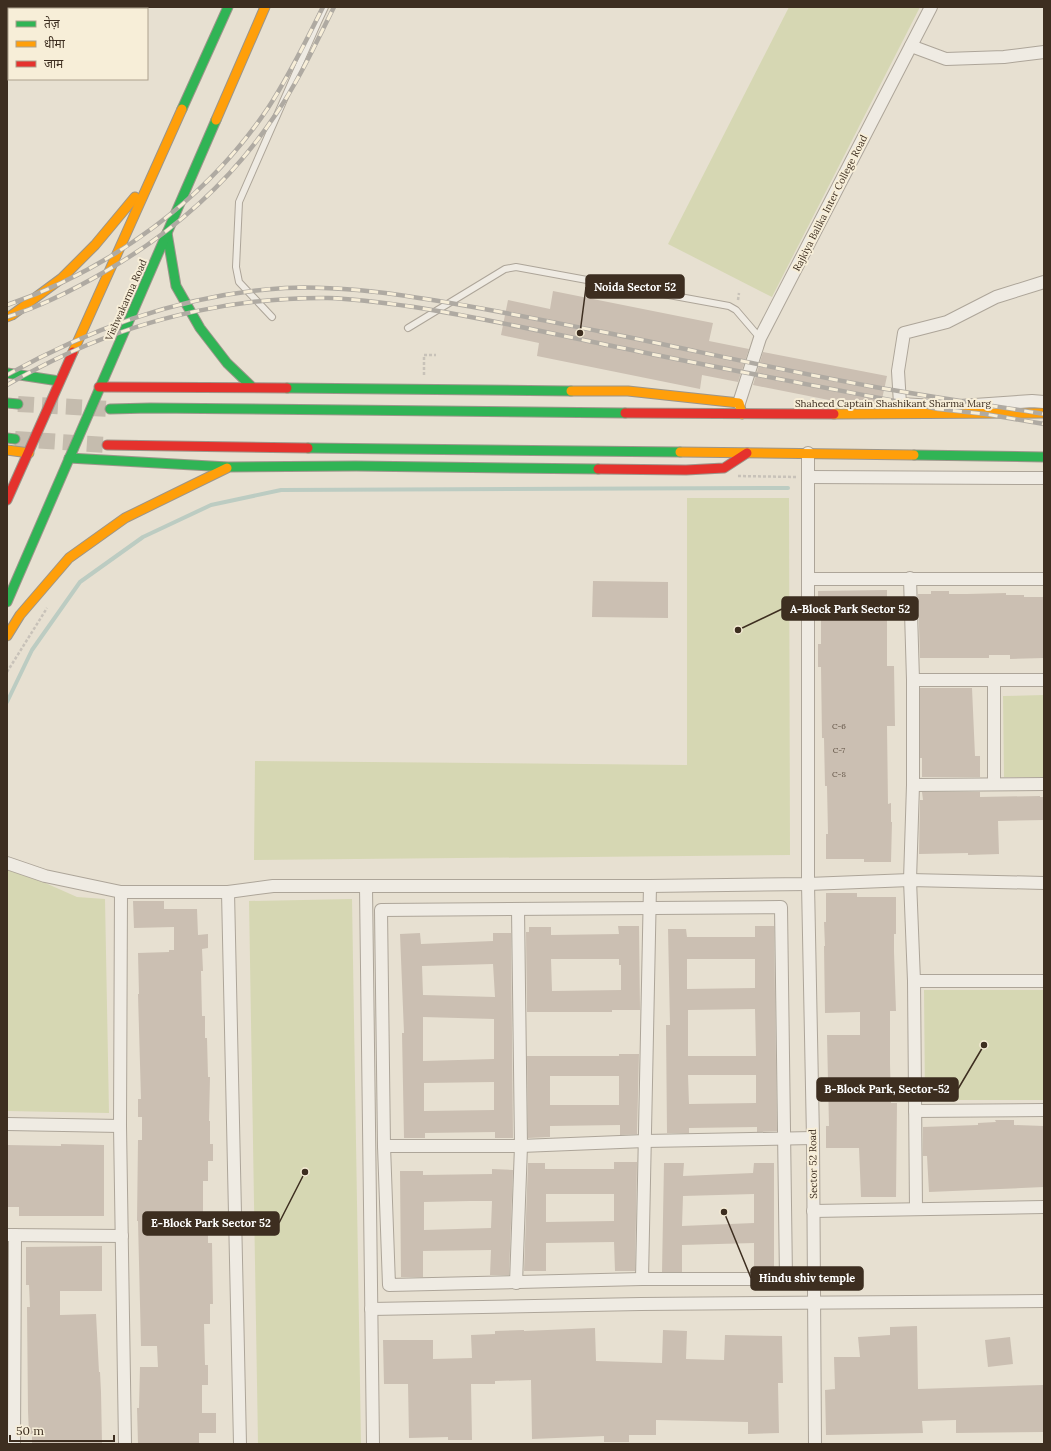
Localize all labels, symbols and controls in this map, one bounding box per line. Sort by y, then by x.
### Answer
legend [8,8,148,80]
text: तेज़ [44,16,61,31]
text: धीमा [44,36,66,51]
text: जाम [44,56,64,71]
street label: Rajkiya Balika Inter College Road [790,133,870,273]
street label: Vishwakarma Road [102,257,150,344]
callout: Noida Sector 52 [586,275,684,298]
text: Noida Sector 52 [594,280,676,294]
street label: Shaheed Captain Shashikant Sharma Marg [795,397,992,410]
callout: A-Block Park Sector 52 [782,597,918,620]
text: A-Block Park Sector 52 [790,602,910,616]
house number: C-6 [832,721,846,731]
house number: C-7 [833,745,846,755]
house number: C-8 [832,769,846,779]
callout: B-Block Park, Sector-52 [817,1078,958,1101]
text: B-Block Park, Sector-52 [824,1082,950,1096]
street label: Sector 52 Road [806,1129,820,1199]
callout: E-Block Park Sector 52 [143,1212,279,1235]
text: E-Block Park Sector 52 [151,1216,271,1230]
callout: Hindu shiv temple [751,1267,863,1290]
text: Hindu shiv temple [759,1271,855,1285]
scale bar [10,1417,114,1443]
text: 50 m [16,1423,44,1438]

